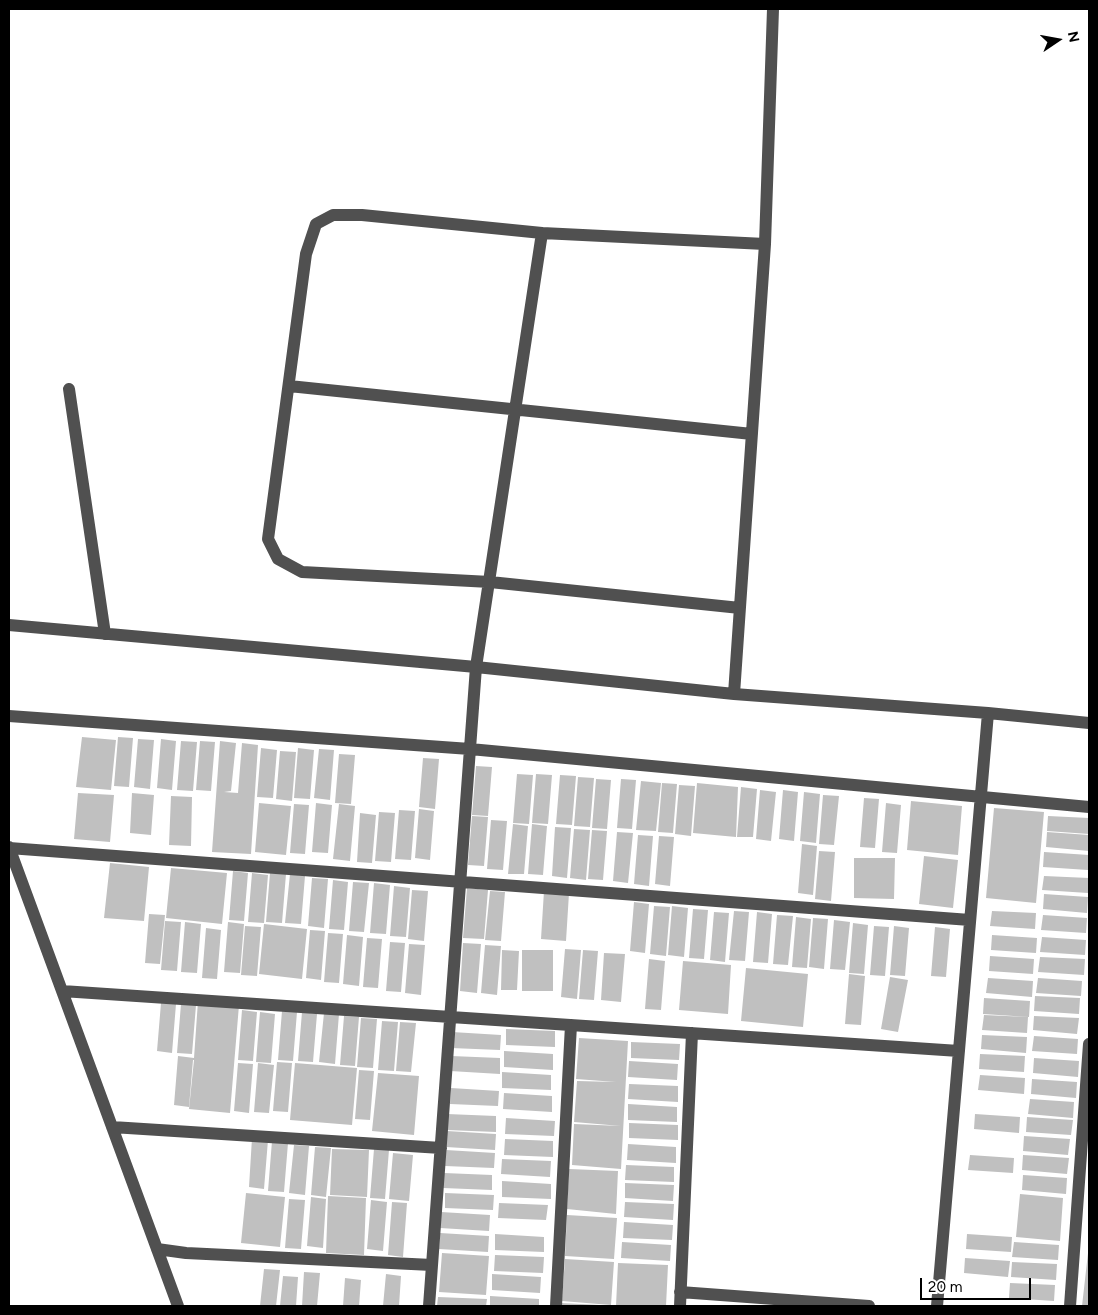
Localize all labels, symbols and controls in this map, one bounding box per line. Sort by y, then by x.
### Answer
north arrow [1033,15,1083,65]
text: N [1064,30,1083,44]
scale bar [923,1268,1034,1300]
text: 20 m [928,1278,962,1296]

